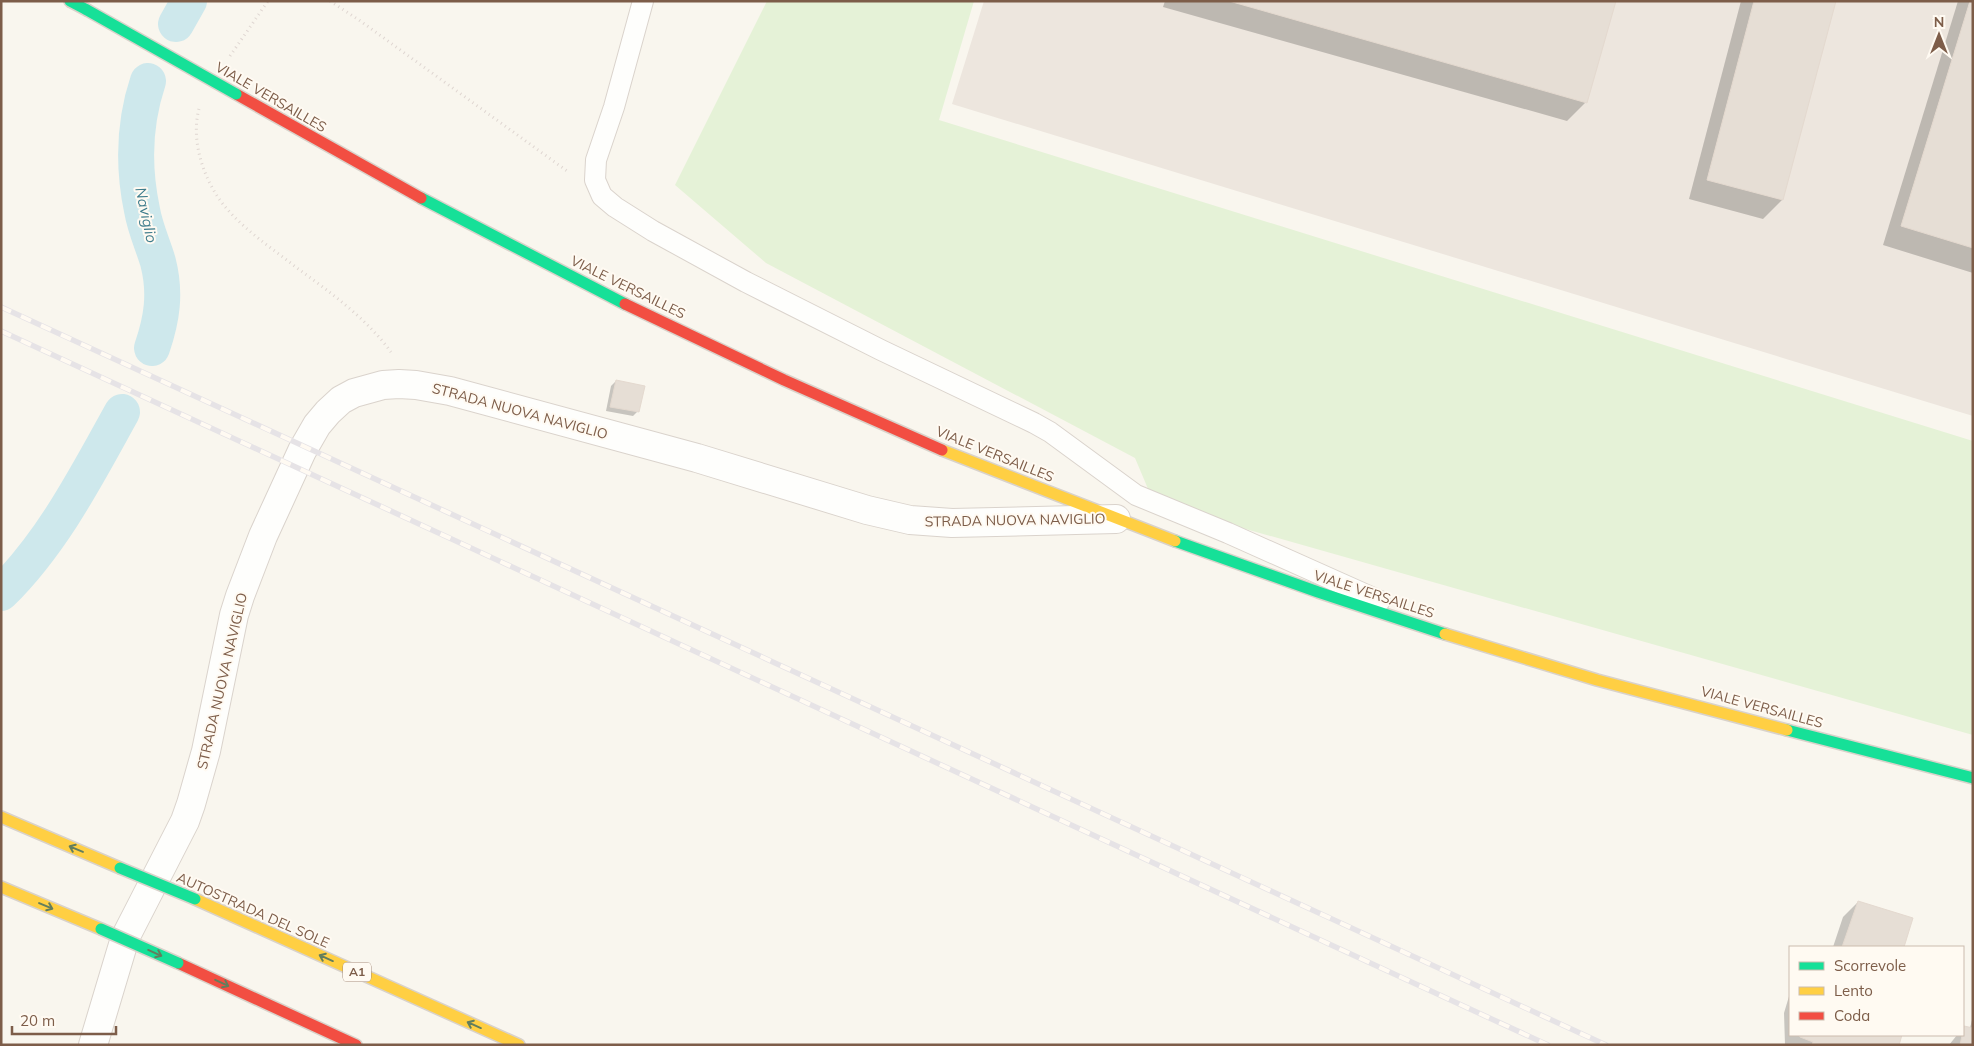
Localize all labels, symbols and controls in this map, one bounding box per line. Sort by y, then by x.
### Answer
north arrow [1914,10,1964,60]
text: N [1934,13,1944,31]
street label: VIALE VERSAILLES [212,58,330,136]
water label: Naviglio [131,185,162,245]
street label: VIALE VERSAILLES [568,251,689,323]
street label: STRADA NUOVA NAVIGLIO [430,379,610,443]
street label: VIALE VERSAILLES [933,422,1057,486]
street label: STRADA NUOVA NAVIGLIO [924,509,1106,531]
street label: VIALE VERSAILLES [1312,566,1437,622]
street label: STRADA NUOVA NAVIGLIO [193,591,251,771]
street label: VIALE VERSAILLES [1699,682,1825,732]
one-way arrow [68,844,83,853]
street label: AUTOSTRADA DEL SOLE [174,868,332,952]
one-way arrow [38,902,53,911]
legend [1789,946,1964,1036]
one-way arrow [147,948,162,958]
one-way arrow [319,953,334,963]
text: Scorrevole [1834,956,1906,975]
road number: A1 [343,962,371,982]
one-way arrow [214,979,229,988]
text: Lento [1834,981,1873,1000]
scale bar [12,1004,116,1036]
text: Coda [1834,1006,1870,1025]
text: 20 m [20,1011,55,1030]
one-way arrow [467,1019,482,1029]

